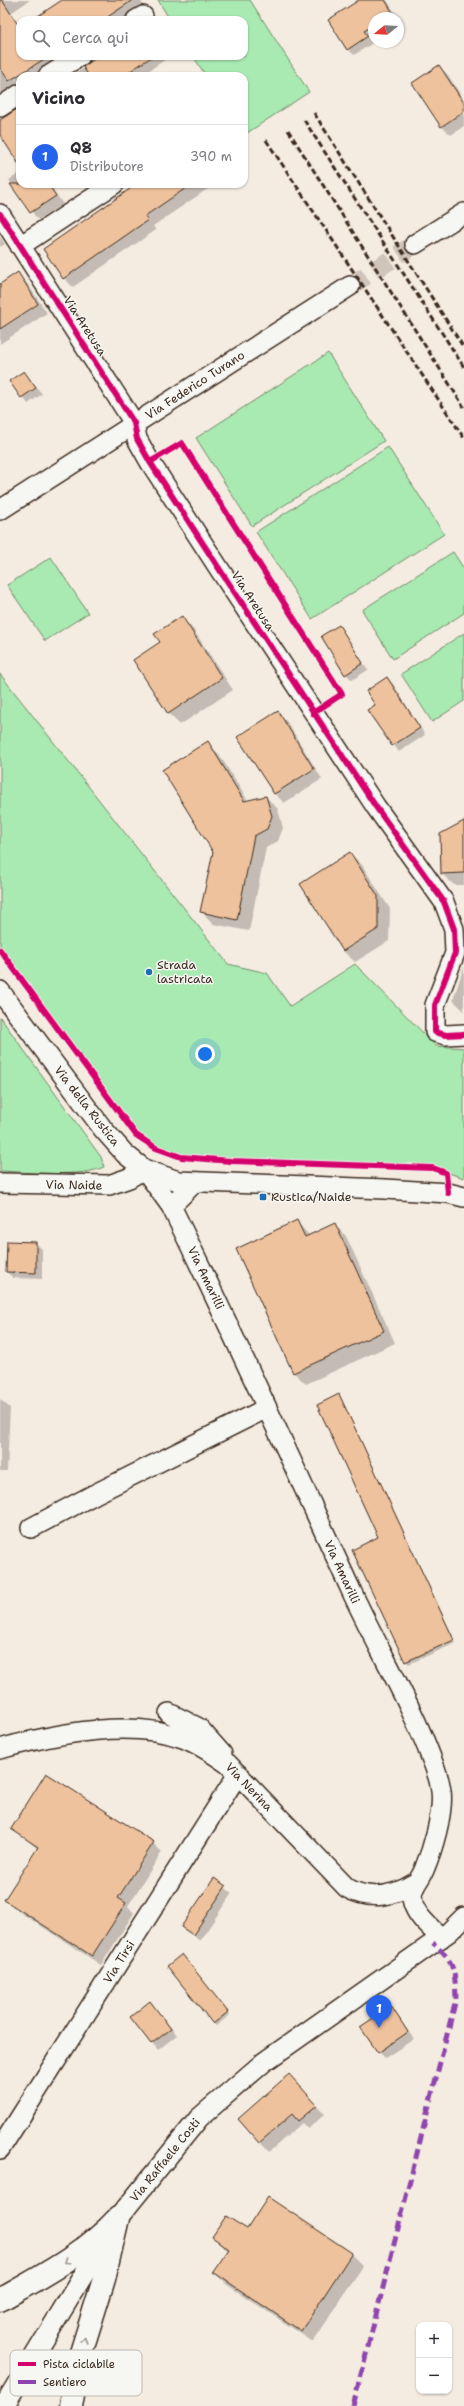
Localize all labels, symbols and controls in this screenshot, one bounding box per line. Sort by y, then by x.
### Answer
north arrow [368,12,404,48]
search box [16,16,248,60]
icon: search [30,27,52,49]
text: Cerca qui [62,28,129,48]
text: Vicino [32,87,85,109]
text: Q8 [70,138,92,158]
text: 1 [42,148,48,165]
text: 390 m [190,148,232,165]
text: Distributore [70,158,144,175]
street label: Via Aretusa [60,293,111,359]
street label: Via Federico Turano [142,347,248,423]
street label: Via Aretusa [228,568,279,634]
place label: Strada lastricata [157,957,213,987]
marker: Strada lastricata [144,967,154,977]
your location [195,1044,215,1064]
street label: Via della Rustica [51,1063,124,1150]
street label: Via Naide [45,1177,103,1193]
place label: Rustica/Naide [271,1189,352,1205]
marker: Rustica/Naide [258,1192,268,1202]
street label: Via Amarilli [184,1244,228,1312]
street label: Via Amarilli [320,1538,364,1606]
street label: Via Nerina [222,1759,277,1815]
street label: Via Tirsi [100,1938,138,1986]
pin: 1 [366,1995,392,2028]
street label: Via Raffaele Costi [126,2115,204,2205]
one-way arrow [64,2256,71,2264]
map controls [416,2322,452,2394]
button: + [416,2322,452,2358]
one-way arrow [79,2337,88,2344]
legend [10,2350,142,2396]
text: Pista ciclabile [43,2357,115,2372]
button: − [416,2358,452,2394]
text: Sentiero [43,2375,87,2390]

